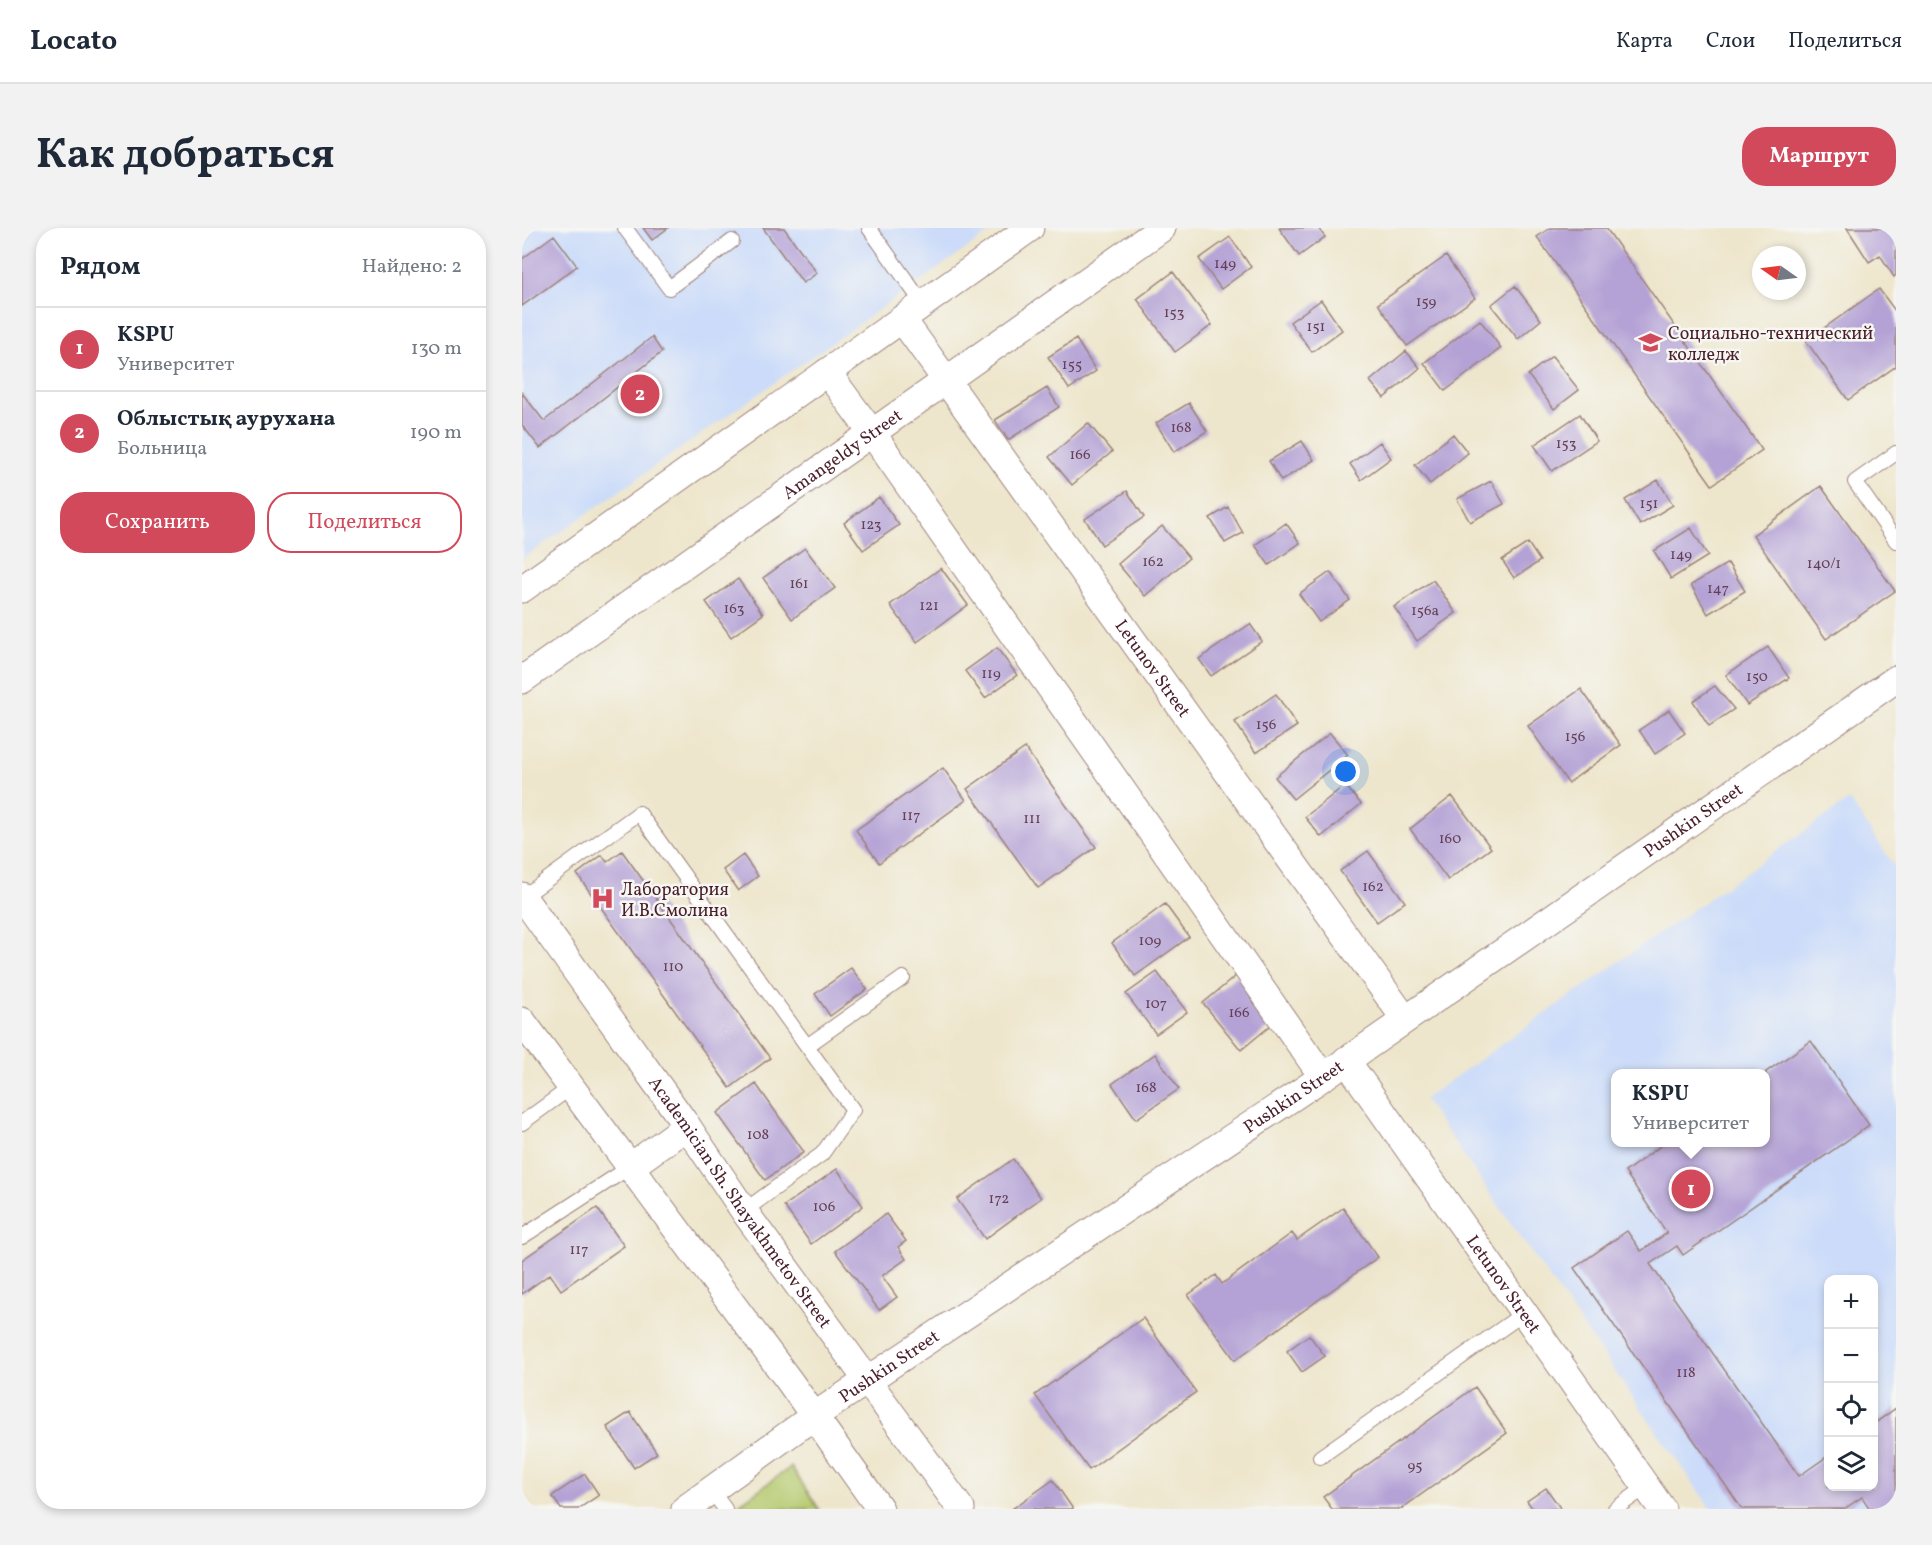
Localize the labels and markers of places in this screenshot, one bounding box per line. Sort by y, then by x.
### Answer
place label: Социально-технический колледж [1668,322,1873,368]
school or university icon: Социально-технический колледж [1637,330,1663,356]
pin: 2 [620,372,660,416]
place label: Лаборатория И.В.Смолина [621,878,729,924]
hospital icon: Лаборатория И.В.Смолина [590,886,616,912]
pin: 1 [1672,1166,1710,1212]

